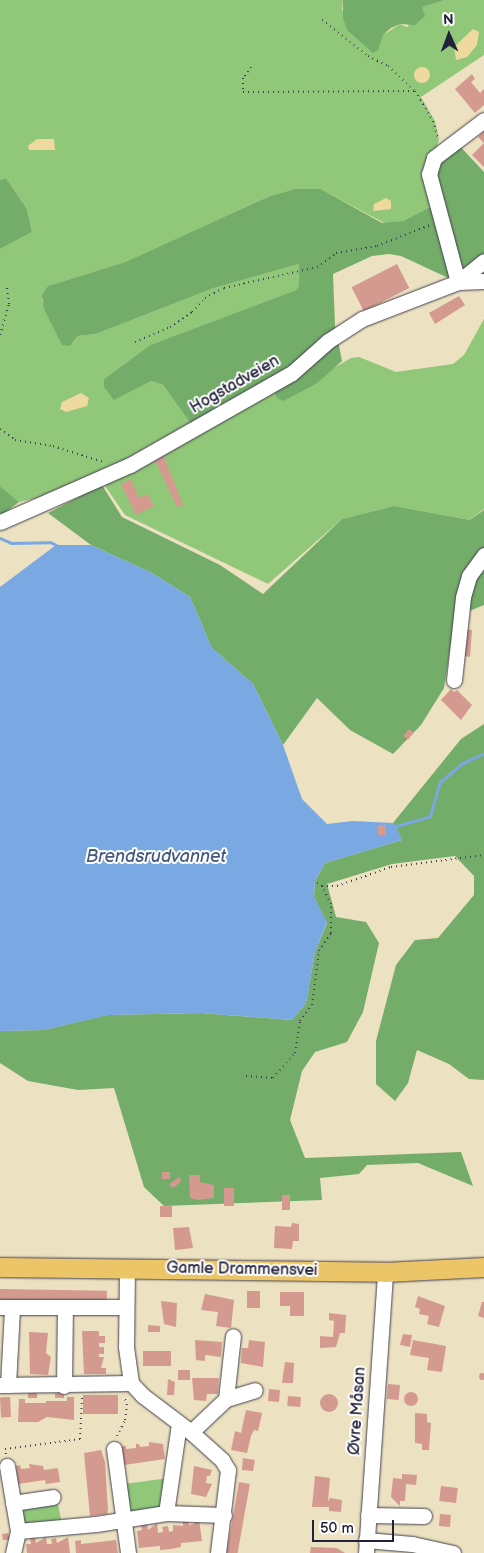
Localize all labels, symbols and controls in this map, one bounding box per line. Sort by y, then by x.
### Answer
north arrow [424,10,474,60]
text: N [443,11,454,28]
street label: Hogstadveien [187,352,283,418]
water label: Brendsrudvannet [86,846,226,868]
street label: Gamle Drammensvei [166,1259,318,1281]
street label: Øvre Måsan [345,1366,371,1456]
scale bar [314,1510,396,1542]
text: 50 m [320,1519,354,1538]

